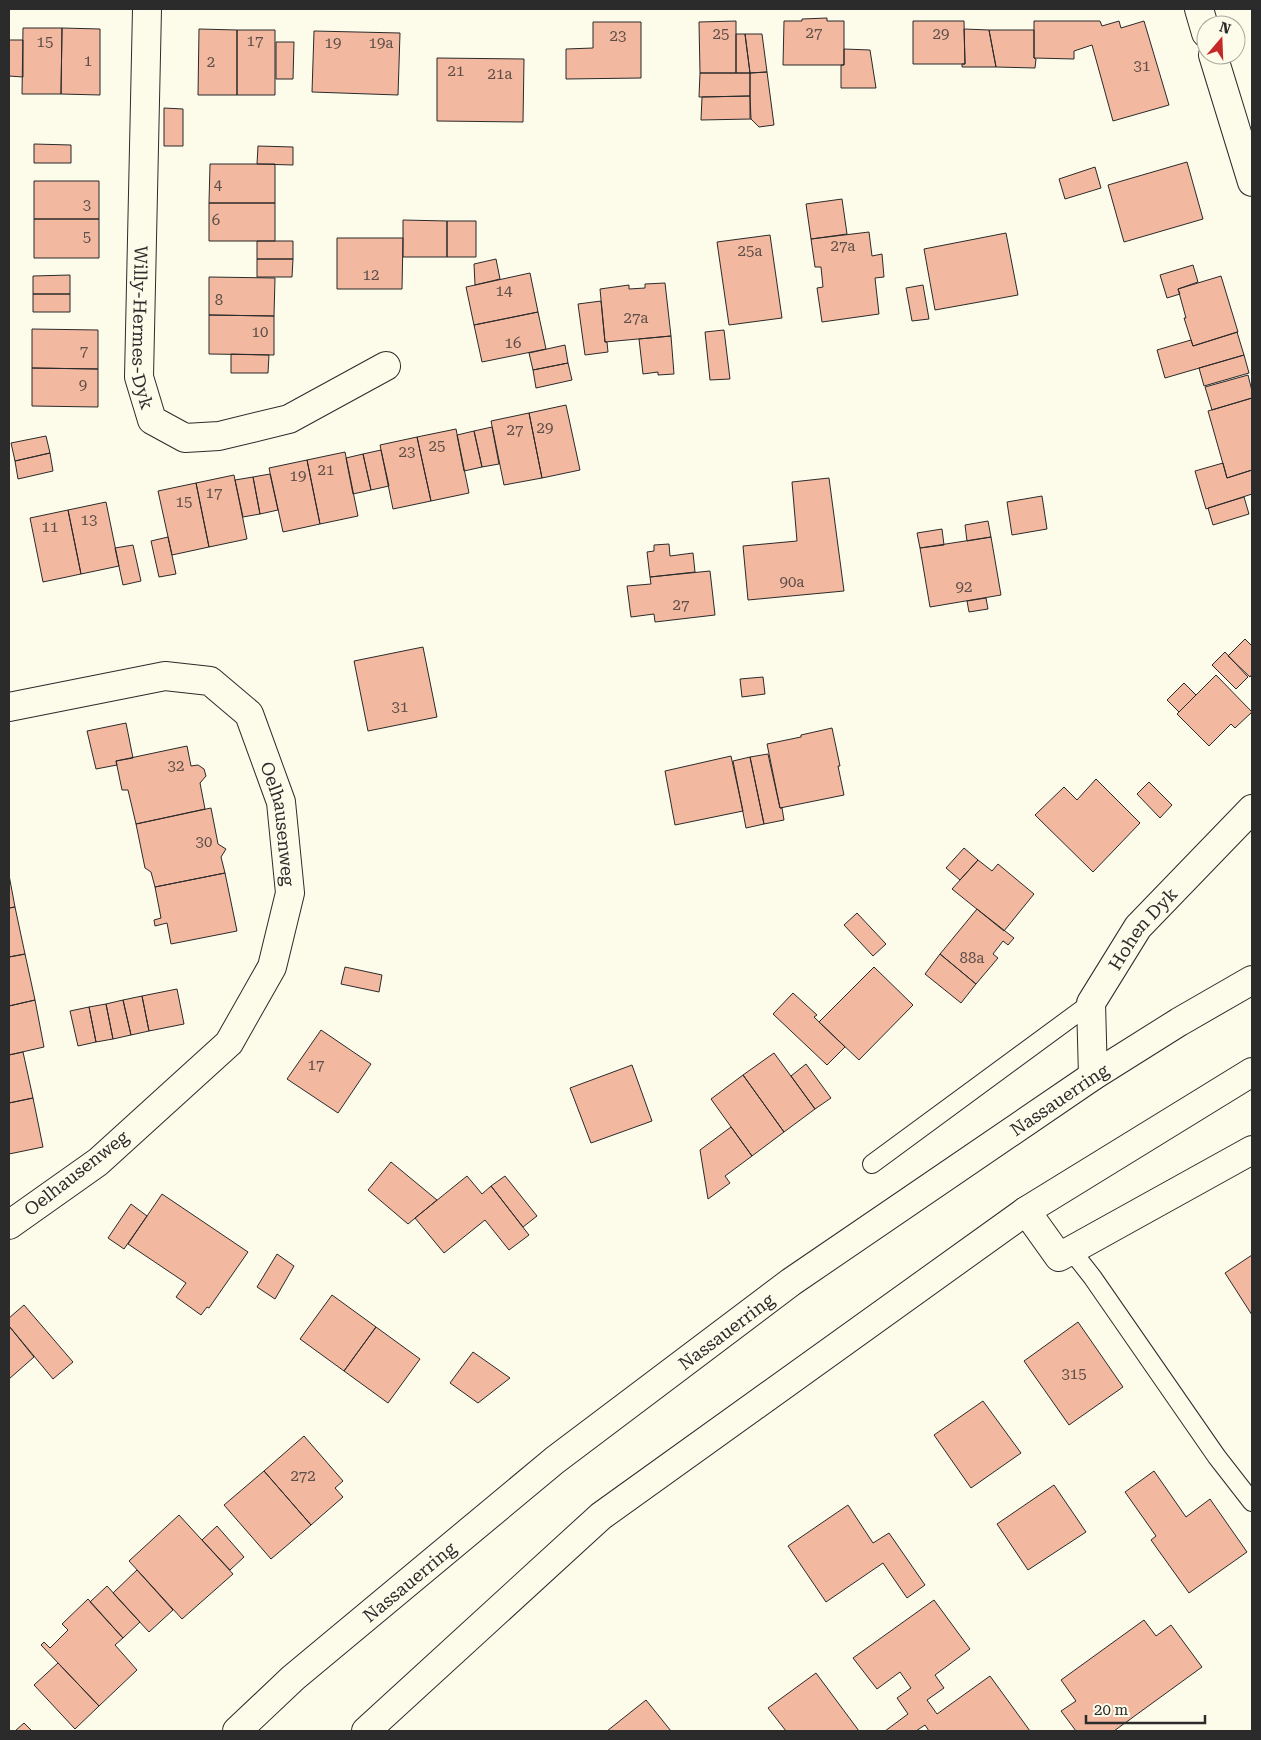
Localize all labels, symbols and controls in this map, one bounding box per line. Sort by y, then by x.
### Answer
north arrow [1196,15,1246,65]
text: N [1218,18,1233,37]
house number: 27 [806,24,822,42]
house number: 25 [713,25,729,43]
house number: 29 [933,25,949,43]
house number: 23 [610,27,626,45]
house number: 17 [247,32,263,50]
house number: 15 [37,33,53,51]
house number: 19 [325,34,341,52]
house number: 19a [369,34,393,52]
house number: 1 [84,52,92,70]
house number: 2 [207,53,215,71]
house number: 31 [1134,57,1150,75]
house number: 21 [448,62,464,80]
house number: 21a [488,65,512,83]
house number: 4 [214,176,223,194]
house number: 3 [83,196,91,214]
house number: 6 [212,211,220,229]
house number: 5 [83,228,91,246]
house number: 27a [831,237,855,255]
house number: 25a [738,242,762,260]
street label: Willy-Hermes-Dyk [128,246,159,412]
house number: 12 [363,266,379,284]
house number: 14 [496,282,513,300]
house number: 8 [215,291,223,309]
house number: 27a [624,309,648,327]
house number: 10 [252,323,268,341]
house number: 16 [505,334,521,352]
house number: 7 [80,342,88,360]
house number: 9 [79,376,87,394]
house number: 29 [537,419,553,437]
house number: 27 [507,421,523,439]
house number: 25 [429,437,445,455]
house number: 23 [399,443,415,461]
house number: 21 [318,461,334,479]
house number: 19 [290,467,306,485]
house number: 17 [206,484,222,502]
house number: 15 [176,493,192,511]
house number: 13 [81,511,97,529]
house number: 11 [42,518,58,536]
house number: 90a [780,573,804,591]
house number: 92 [956,578,972,596]
house number: 27 [673,596,689,614]
house number: 31 [392,698,408,716]
house number: 32 [168,757,184,775]
street label: Oelhausenweg [257,759,300,888]
house number: 30 [196,833,212,851]
street label: Hohen Dyk [1104,883,1181,974]
house number: 88a [960,949,984,967]
house number: 17 [308,1056,324,1074]
street label: Nassauerring [1006,1058,1113,1140]
street label: Oelhausenweg [20,1125,133,1220]
street label: Nassauerring [674,1288,778,1374]
house number: 315 [1061,1365,1087,1383]
house number: 272 [290,1467,316,1485]
street label: Nassauerring [358,1536,460,1626]
scale bar [1086,1692,1205,1724]
text: 20 m [1094,1701,1129,1719]

